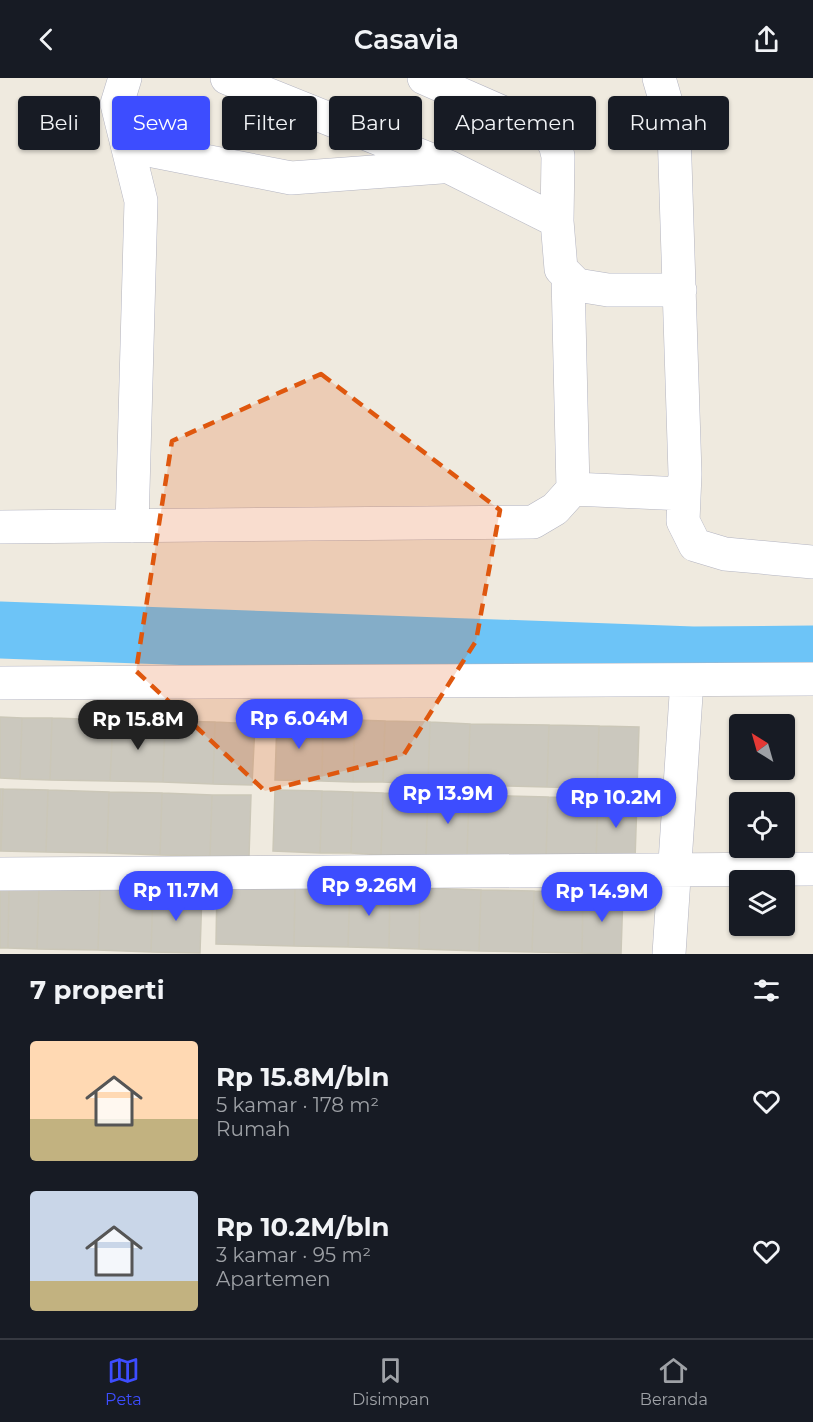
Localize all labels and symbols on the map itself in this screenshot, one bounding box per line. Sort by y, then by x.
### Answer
pin: Rp 6.04M [237,699,361,750]
pin: Rp 15.8M [76,700,200,751]
north arrow [729,714,795,780]
pin: Rp 13.9M [386,774,510,825]
pin: Rp 10.2M [554,778,678,829]
pin: Rp 9.26M [307,866,431,917]
pin: Rp 11.7M [114,871,238,922]
pin: Rp 14.9M [540,872,664,923]

